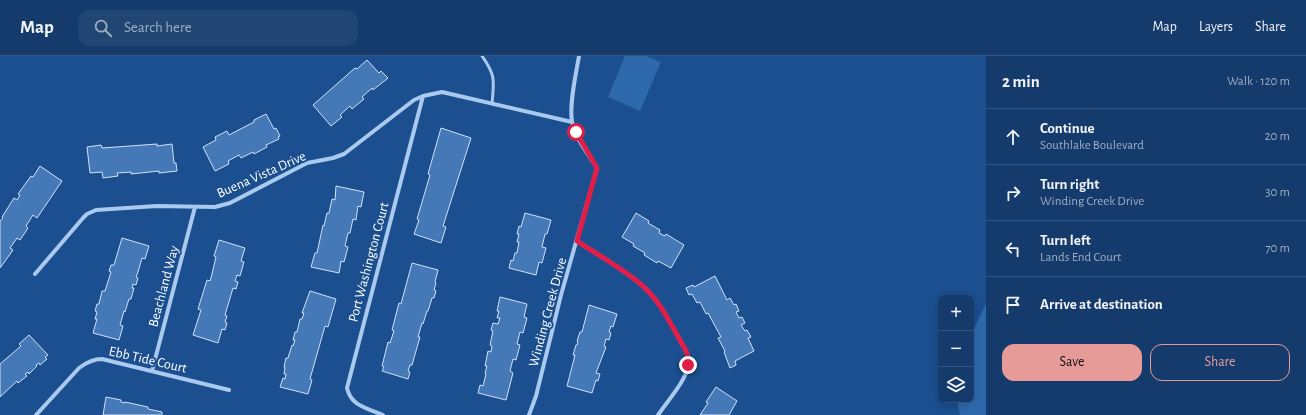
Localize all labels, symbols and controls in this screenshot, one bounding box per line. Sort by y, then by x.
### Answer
search box [78,10,358,46]
icon: search [92,17,114,39]
text: Map [20,18,54,37]
text: Search here [124,20,192,35]
text: Map [1152,20,1177,34]
text: Layers [1199,20,1233,34]
text: Share [1255,20,1286,34]
text: 2 min [1002,73,1040,90]
text: Walk · 120 m [1227,75,1290,88]
text: Continue [1040,121,1095,136]
route start [567,123,585,141]
icon: ahead [1002,126,1024,148]
text: 20 m [1265,130,1290,143]
text: Southlake Boulevard [1040,139,1144,152]
street label: Buena Vista Drive [215,149,308,201]
text: Turn right [1040,177,1099,192]
icon: right [1002,182,1024,204]
text: 30 m [1265,186,1290,199]
text: Winding Creek Drive [1040,195,1144,208]
street label: Port Washington Court [346,200,392,324]
text: Turn left [1040,233,1091,248]
icon: left [1002,238,1024,260]
text: 70 m [1265,242,1290,255]
street label: Beachland Way [146,244,182,328]
text: Lands End Court [1040,251,1121,264]
street label: Winding Creek Drive [527,256,569,368]
icon: arrive [1002,294,1024,316]
map controls [938,295,974,403]
button: + [938,295,974,331]
text: Arrive at destination [1040,297,1163,312]
button: − [938,331,974,367]
street label: Ebb Tide Court [107,344,189,376]
button: Save [1002,344,1142,381]
button: Share [1150,344,1290,381]
route end [679,356,697,374]
button: layers [938,367,974,403]

